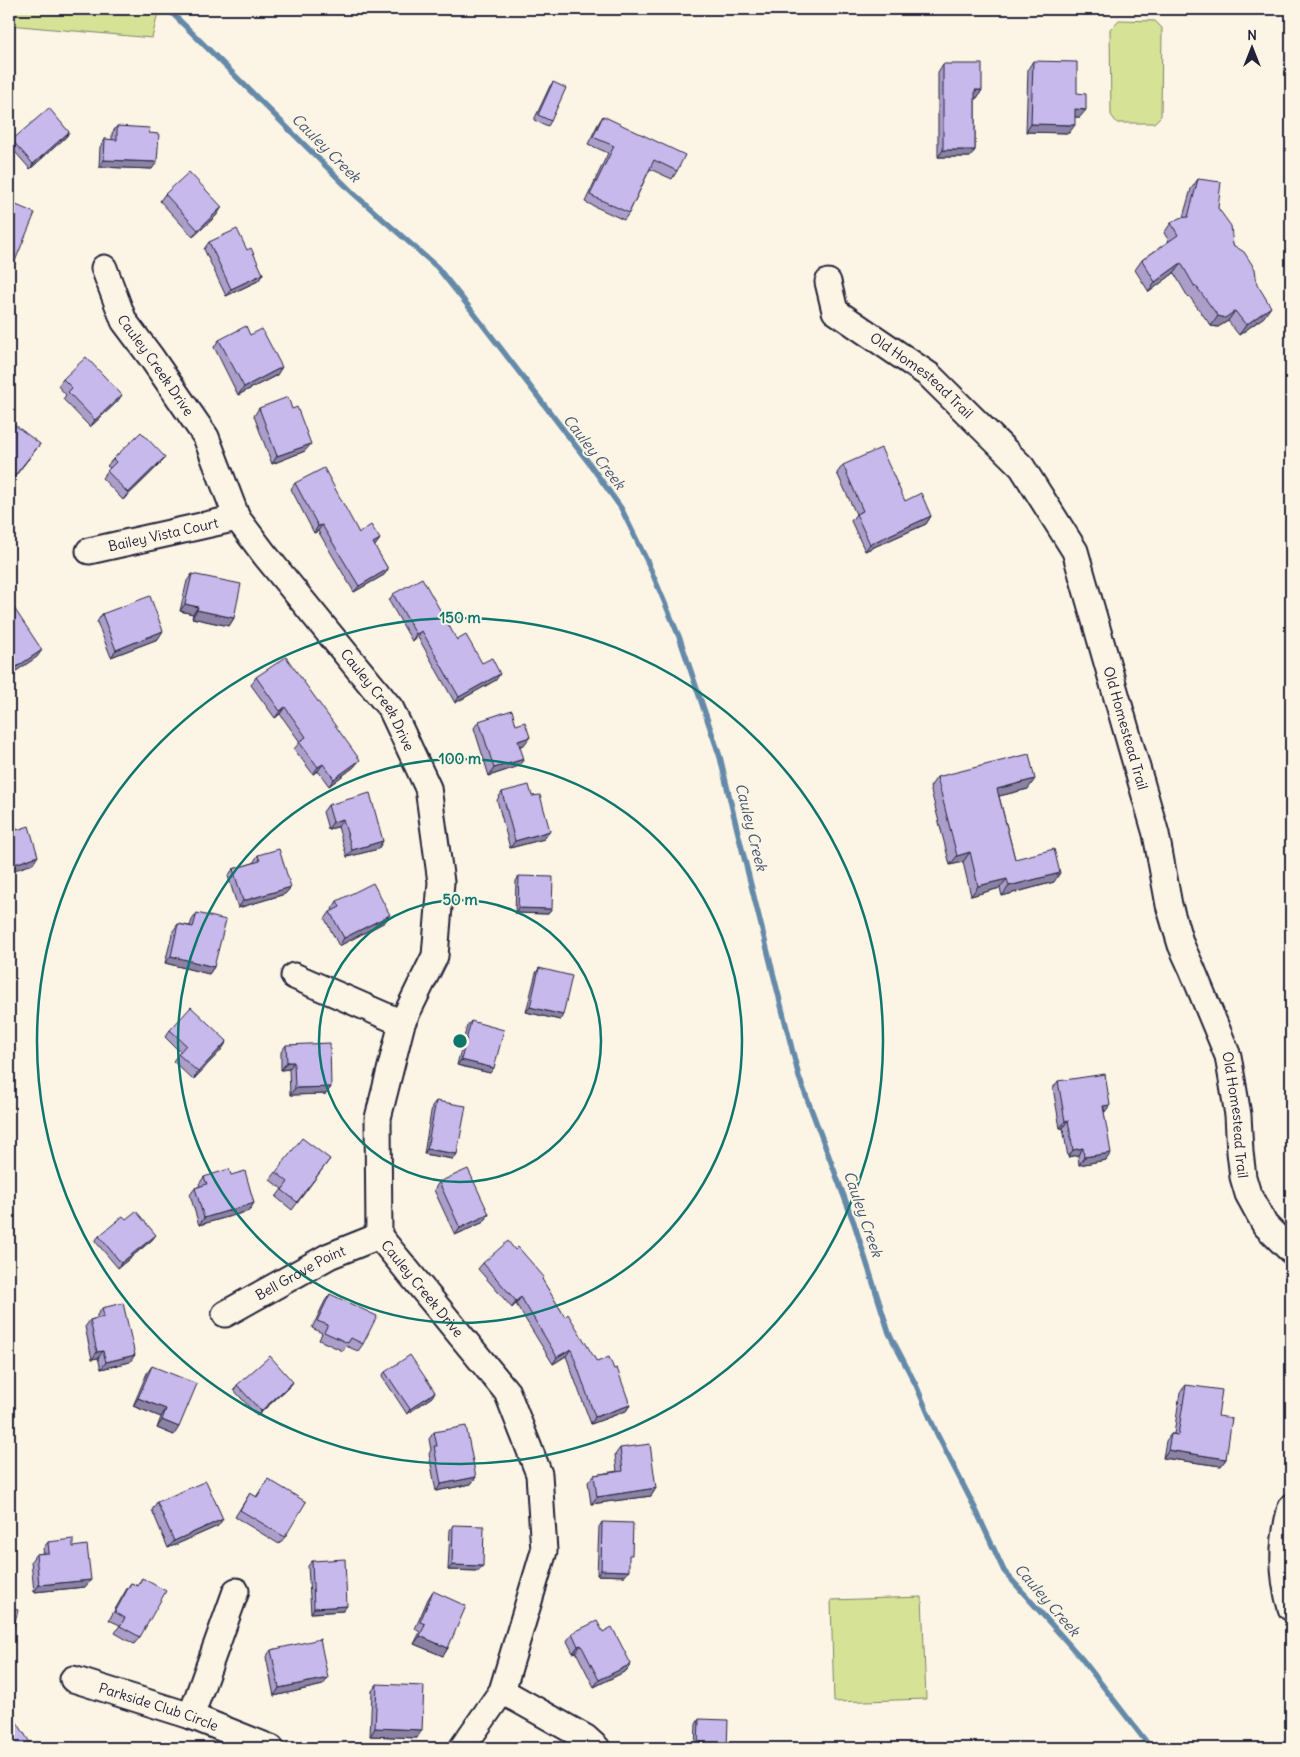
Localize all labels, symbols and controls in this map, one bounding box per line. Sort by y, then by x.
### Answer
north arrow [1228,22,1278,72]
text: N [1247,26,1257,44]
water label: Cauley Creek [288,109,366,187]
street label: Cauley Creek Drive [114,312,198,419]
street label: Old Homestead Trail [867,329,977,422]
water label: Cauley Creek [559,410,630,494]
street label: Bailey Vista Court [106,513,220,555]
text: 150 m [439,608,481,627]
street label: Cauley Creek Drive [337,645,418,754]
street label: Old Homestead Trail [1100,664,1152,792]
text: 100 m [439,749,481,768]
water label: Cauley Creek [731,781,772,874]
text: 50 m [442,890,478,909]
centre of rings [451,1032,469,1050]
street label: Old Homestead Trail [1218,1050,1252,1179]
water label: Cauley Creek [840,1168,888,1261]
street label: Cauley Creek Drive [377,1236,467,1341]
street label: Bell Grove Point [252,1241,348,1304]
water label: Cauley Creek [1011,1560,1085,1641]
street label: Parkside Club Circle [97,1679,221,1735]

